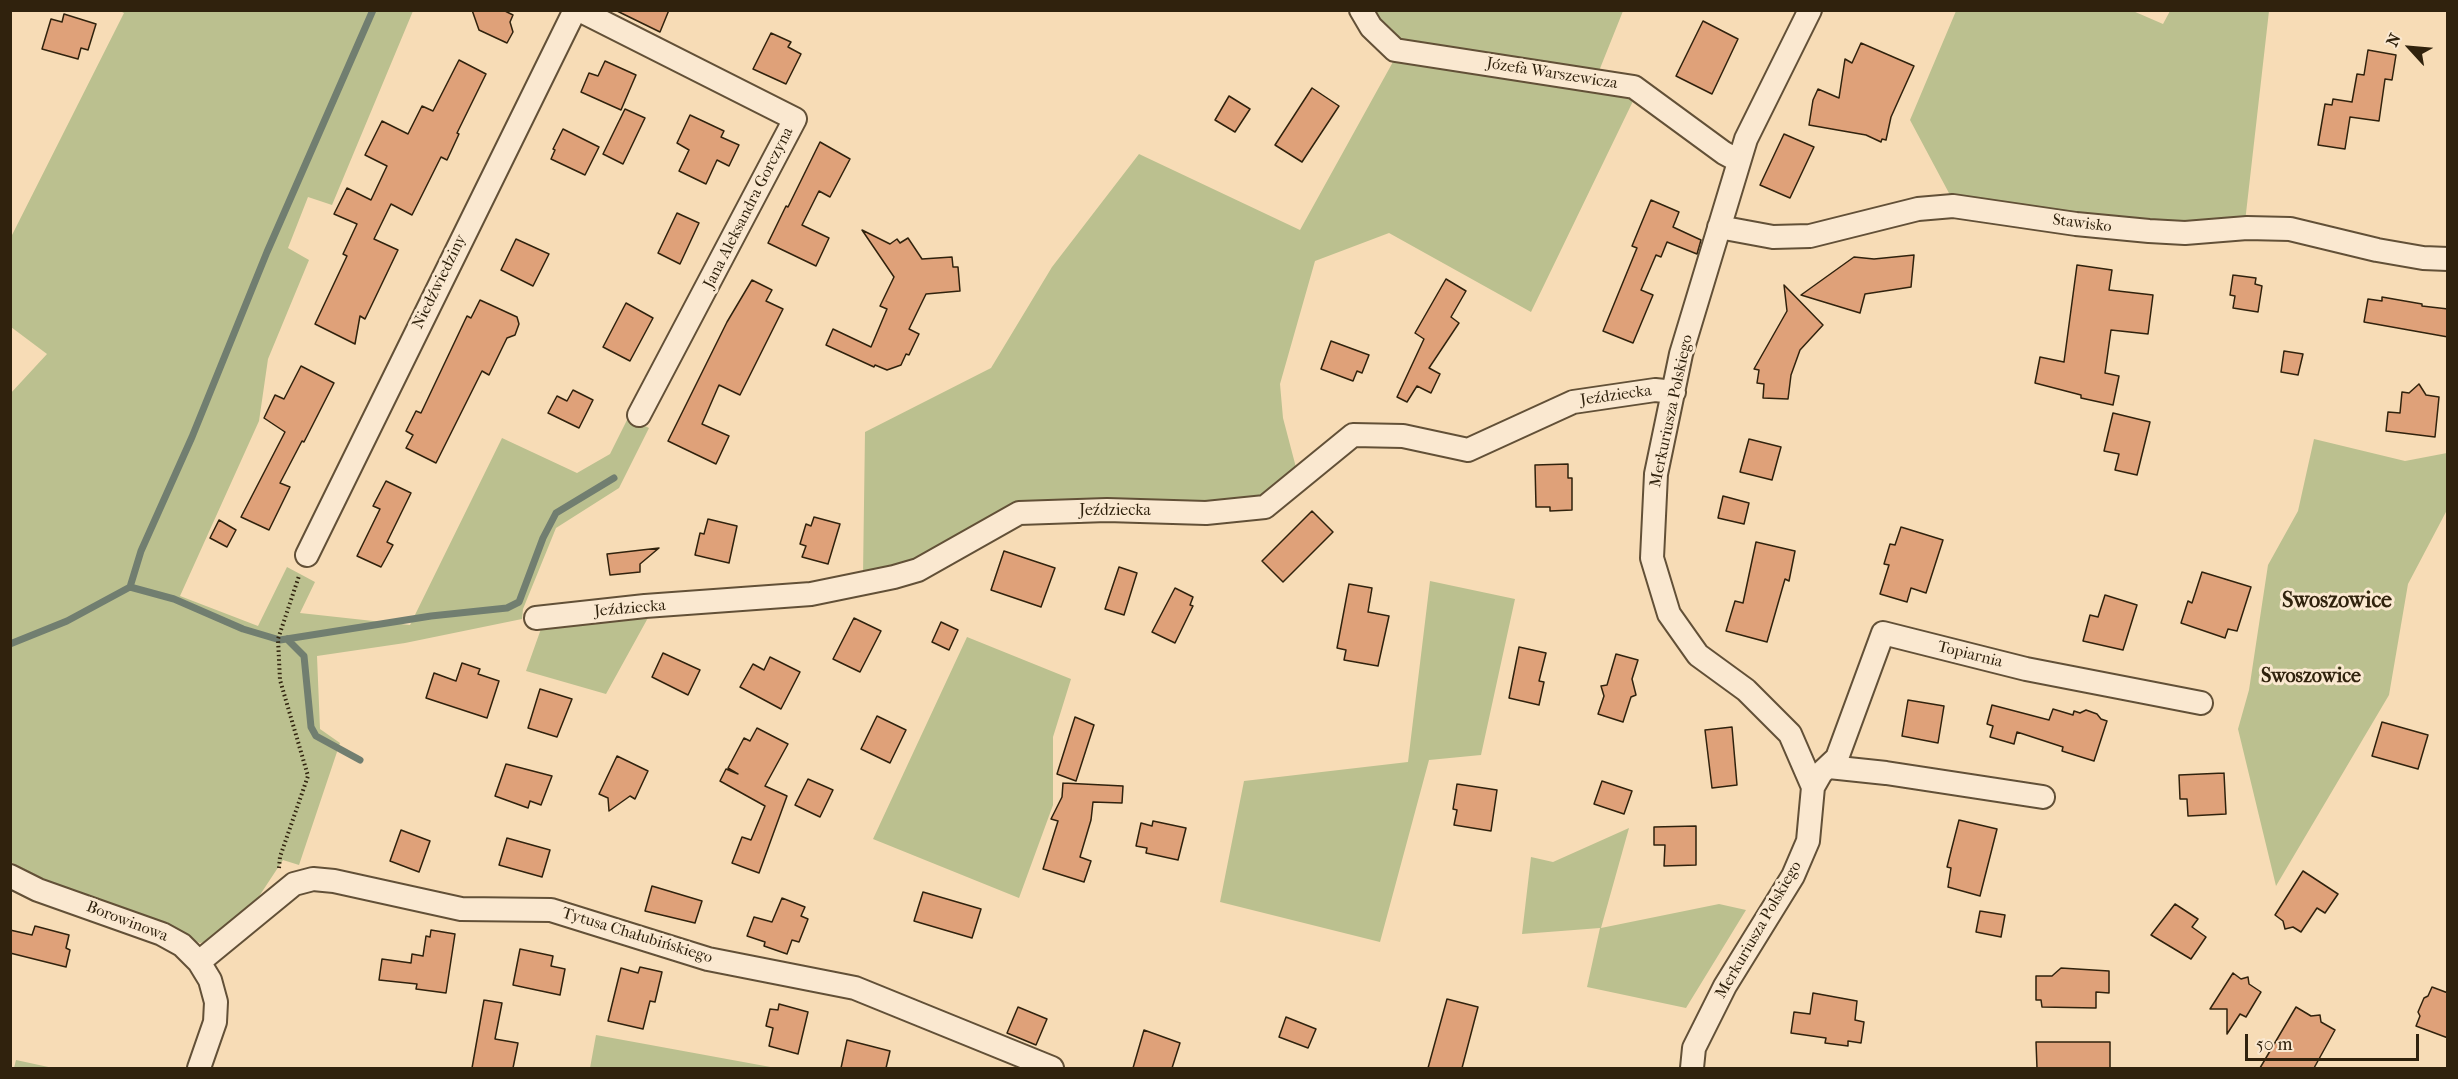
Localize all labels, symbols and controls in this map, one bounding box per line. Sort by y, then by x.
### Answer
north arrow [2380,18,2440,78]
text: N [2382,30,2405,50]
street label: Józefa Warszewicza [1485,54,1619,94]
street label: Jana Aleksandra Gorczyna [700,124,798,292]
street label: Stawisko [2051,211,2113,237]
street label: Niedźwiedziny [409,232,471,332]
street label: Merkuriusza Polskiego [1646,333,1698,489]
street label: Jeździecka [1579,382,1653,410]
street label: Jeździecka [1079,501,1151,521]
district label: Swoszowice [2282,589,2392,615]
street label: Jeździecka [594,596,666,622]
street label: Topiarnia [1935,638,2005,672]
district label: Swoszowice [2261,665,2361,689]
street label: Merkuriusza Polskiego [1712,858,1806,1002]
street label: Borowinowa [84,898,170,946]
street label: Tytusa Chałubińskiego [559,904,715,968]
scale bar [2248,1022,2422,1060]
text: 50 m [2256,1034,2292,1055]

